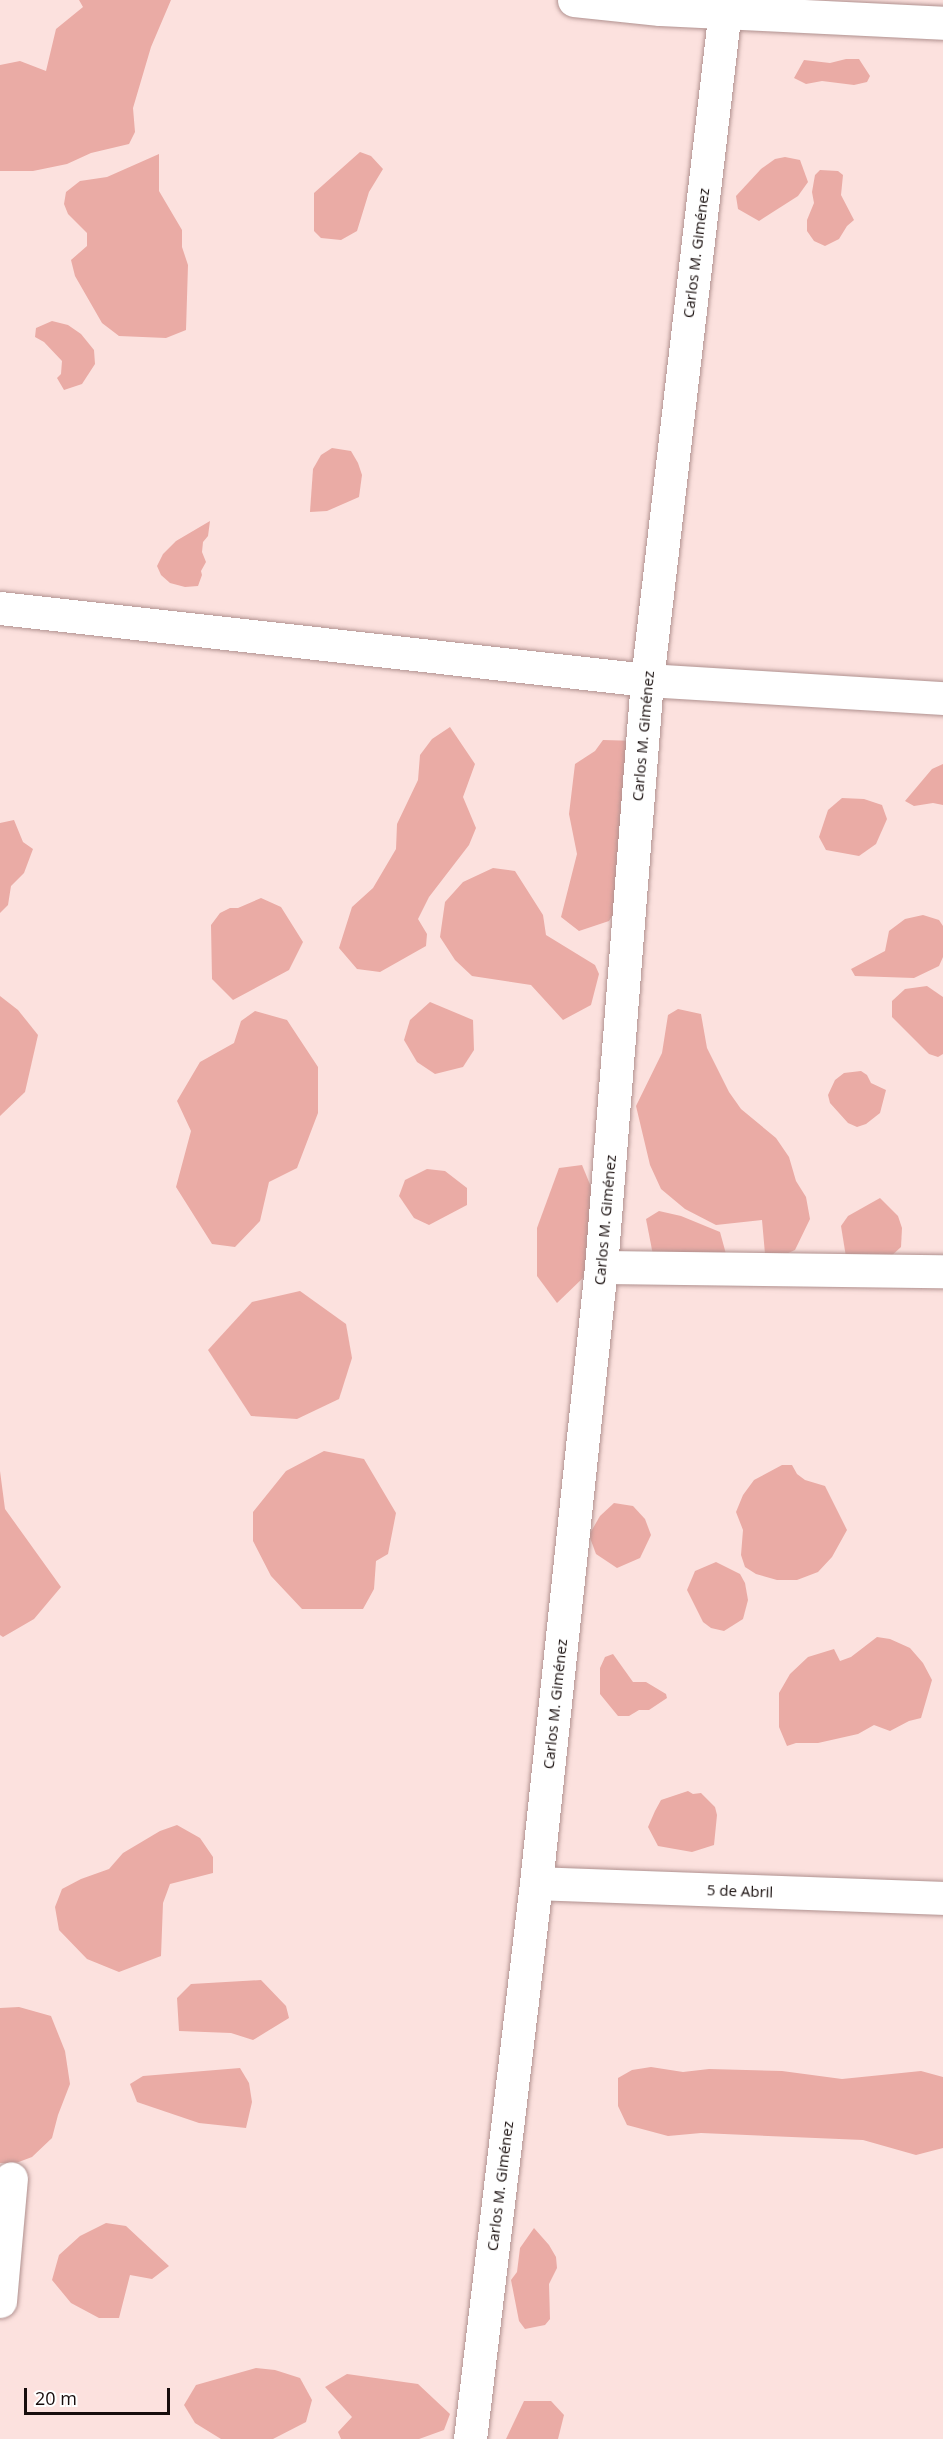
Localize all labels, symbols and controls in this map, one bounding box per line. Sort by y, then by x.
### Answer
street label: Carlos M. Giménez [679,187,713,319]
street label: Carlos M. Giménez [628,670,658,802]
street label: Carlos M. Giménez [590,1154,620,1286]
street label: Carlos M. Giménez [539,1638,571,1770]
street label: 5 de Abril [707,1881,773,1901]
street label: Carlos M. Giménez [483,2120,517,2252]
scale bar [27,2376,172,2414]
text: 20 m [35,2386,77,2410]

